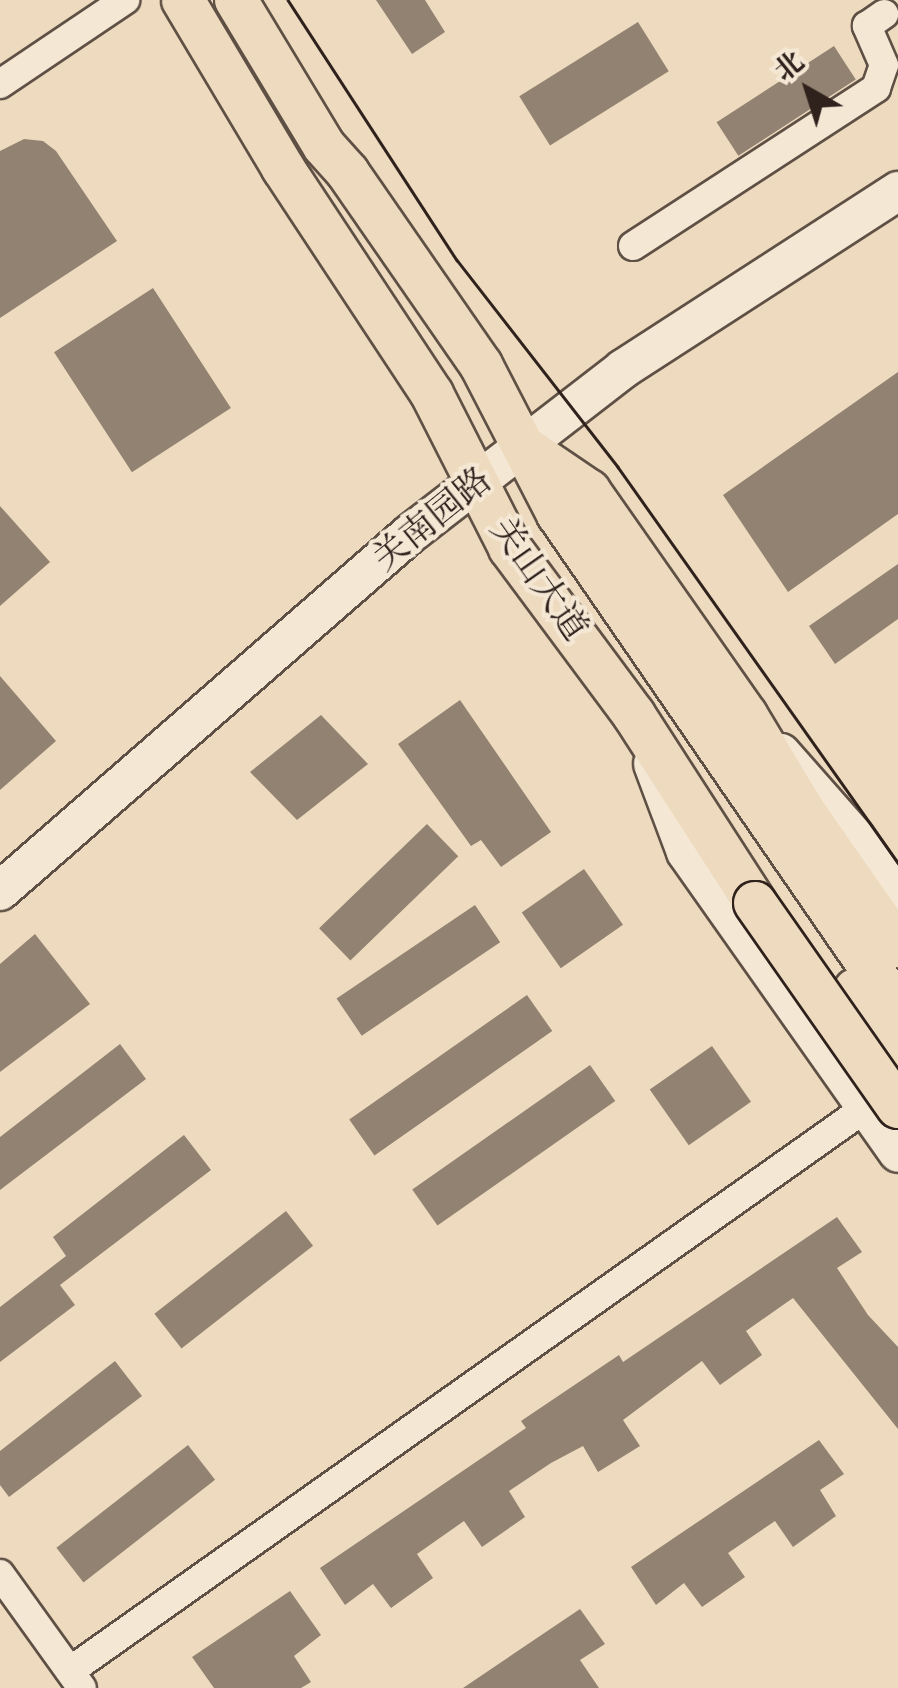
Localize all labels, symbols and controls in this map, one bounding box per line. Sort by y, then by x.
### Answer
north arrow [758,40,858,140]
text: 北 [766,43,812,90]
street label: 关南园路 [364,459,500,579]
street label: 关山大道 [482,510,596,648]

